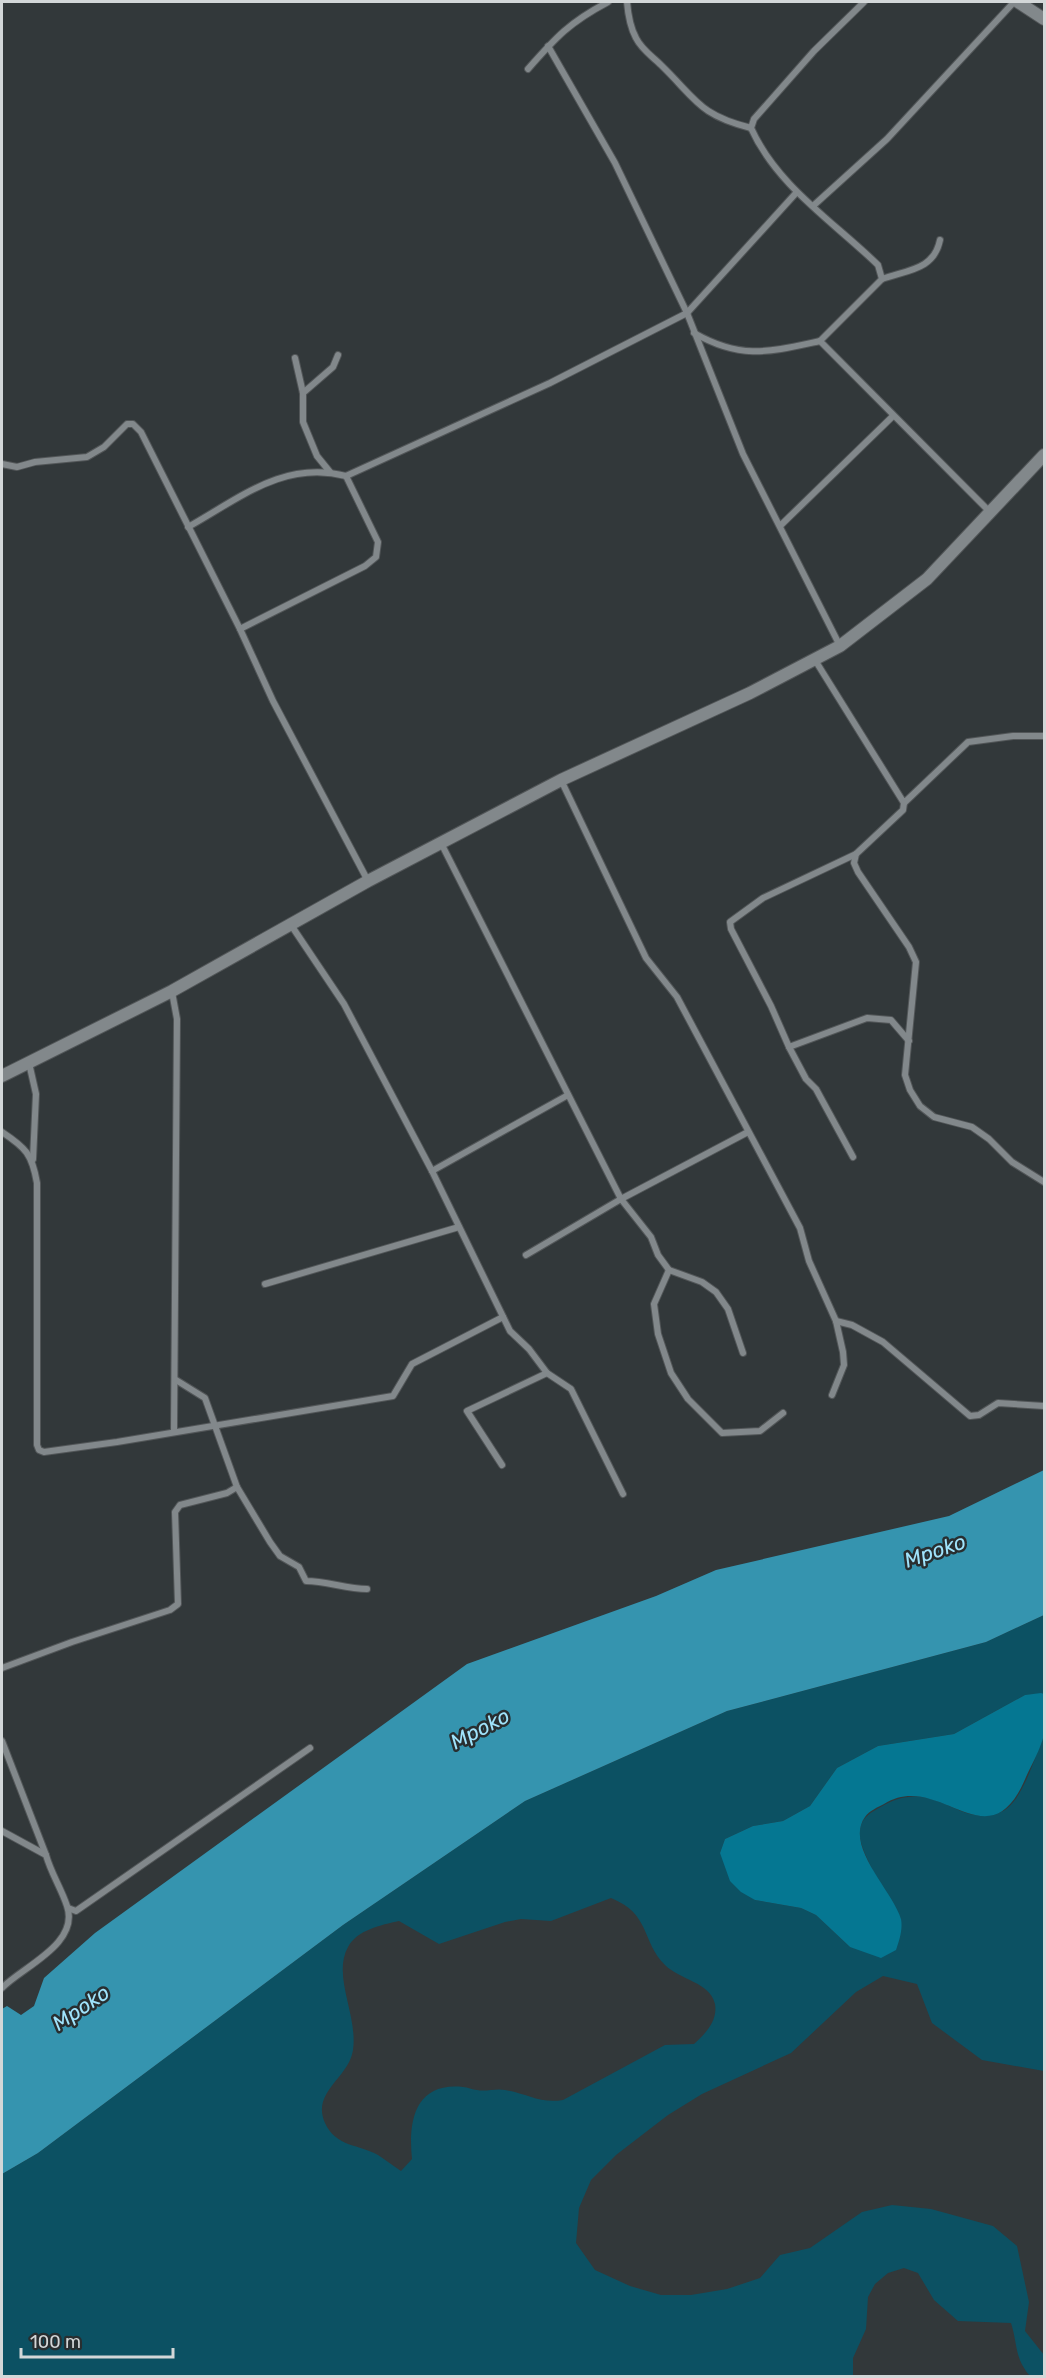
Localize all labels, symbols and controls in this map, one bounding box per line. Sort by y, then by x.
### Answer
water label: Mpoko [901,1528,969,1573]
water label: Mpoko [446,1703,514,1755]
water label: Mpoko [47,1979,114,2036]
scale bar [21,2321,172,2359]
text: 100 m [30,2331,81,2353]

